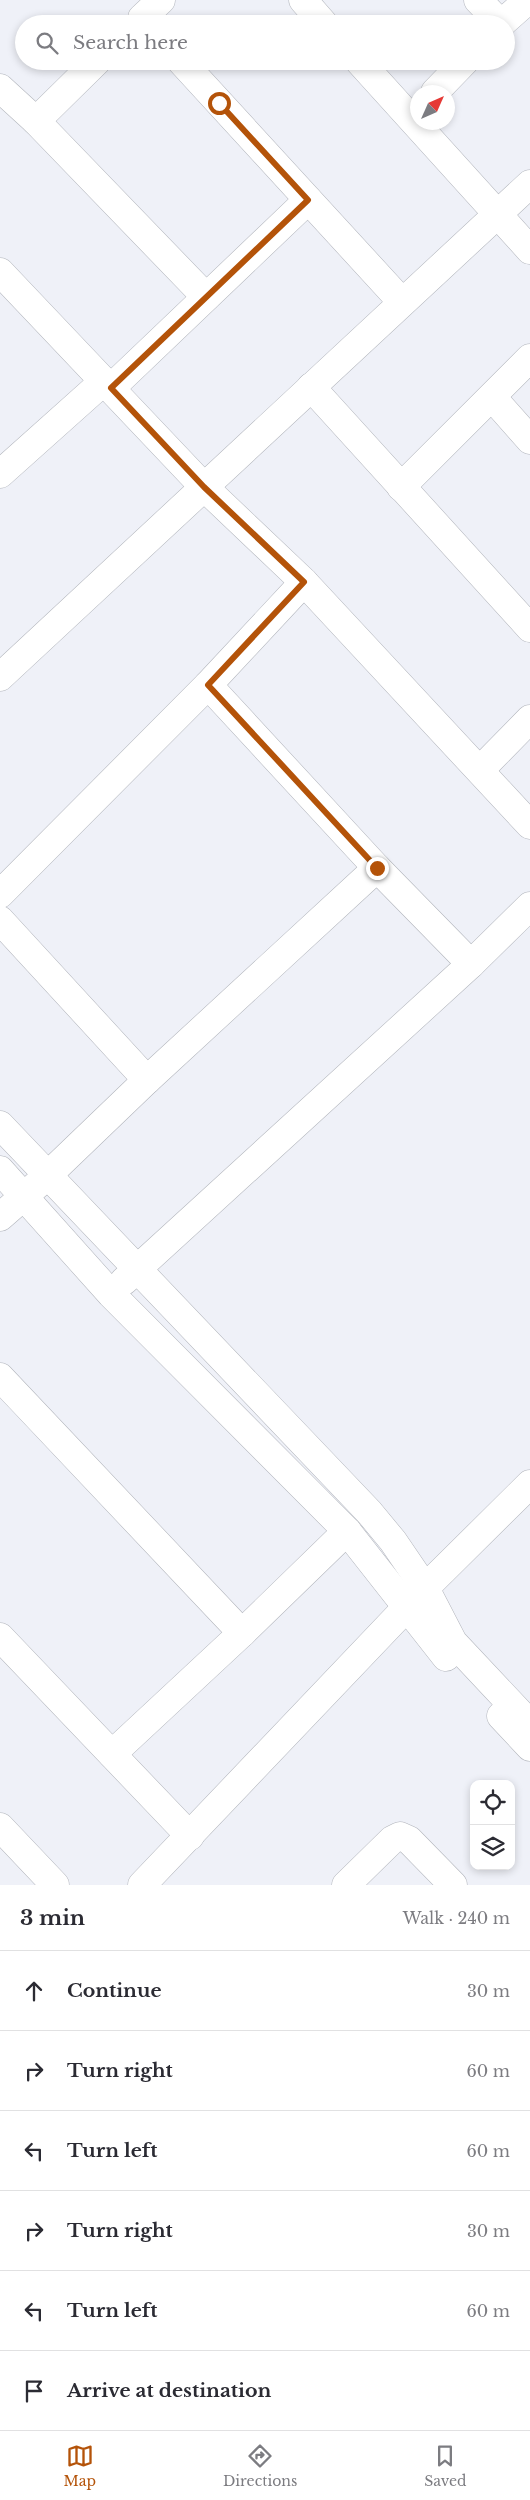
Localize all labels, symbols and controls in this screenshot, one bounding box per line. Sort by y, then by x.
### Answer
search box [15,15,515,70]
icon: search [33,29,61,57]
text: Search here [73,31,188,54]
north arrow [410,85,455,130]
route start [208,92,231,115]
route end [366,857,389,880]
map controls [470,1780,515,1870]
button: locate [470,1780,515,1825]
button: layers [470,1825,515,1870]
text: 3 min [20,1905,85,1931]
text: Walk · 240 m [403,1908,510,1928]
icon: ahead [20,1977,48,2005]
text: Continue [67,1979,162,2002]
text: 30 m [467,1981,510,2001]
icon: right [20,2057,48,2085]
text: Turn right [67,2059,173,2082]
text: 60 m [467,2061,510,2081]
icon: left [20,2137,48,2165]
text: Turn left [67,2139,158,2162]
text: 60 m [467,2141,510,2161]
icon: right [20,2217,48,2245]
text: Turn right [67,2219,173,2242]
text: 30 m [467,2221,510,2241]
icon: left [20,2297,48,2325]
text: Turn left [67,2299,158,2322]
text: 60 m [467,2301,510,2321]
icon: arrive [20,2377,48,2405]
text: Arrive at destination [67,2379,271,2402]
tab: Map [63,2442,96,2490]
tab: Directions [223,2442,297,2490]
tab: Saved [424,2442,467,2490]

